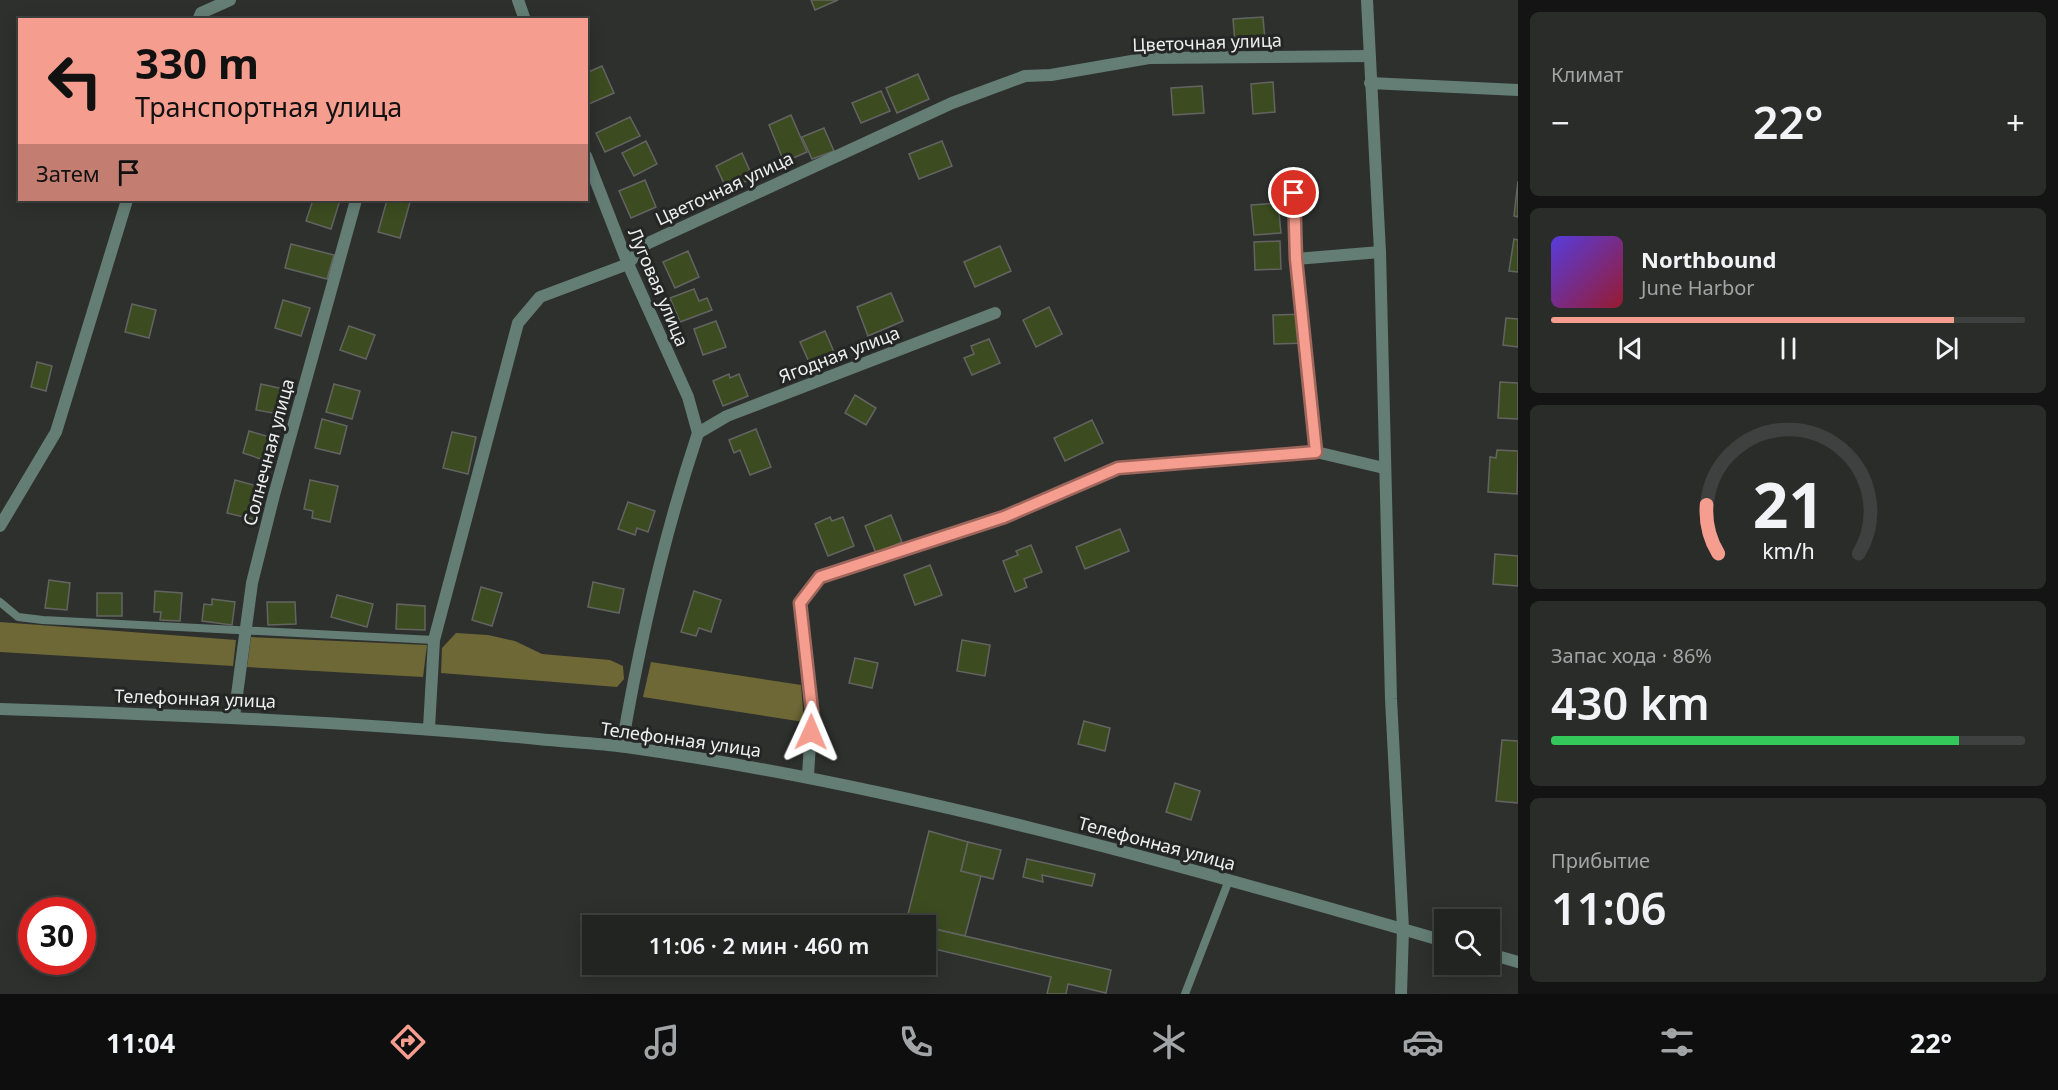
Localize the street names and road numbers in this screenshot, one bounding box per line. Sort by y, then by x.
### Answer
street label: Цветочная улица [1132,27,1282,57]
street label: Цветочная улица [651,145,797,231]
street label: Луговая улица [623,224,695,350]
street label: Ягодная улица [775,320,903,388]
street label: Солнечная улица [237,376,299,528]
street label: Телефонная улица [114,683,276,713]
street label: Телефонная улица [599,716,763,762]
street label: Телефонная улица [1076,810,1238,876]

